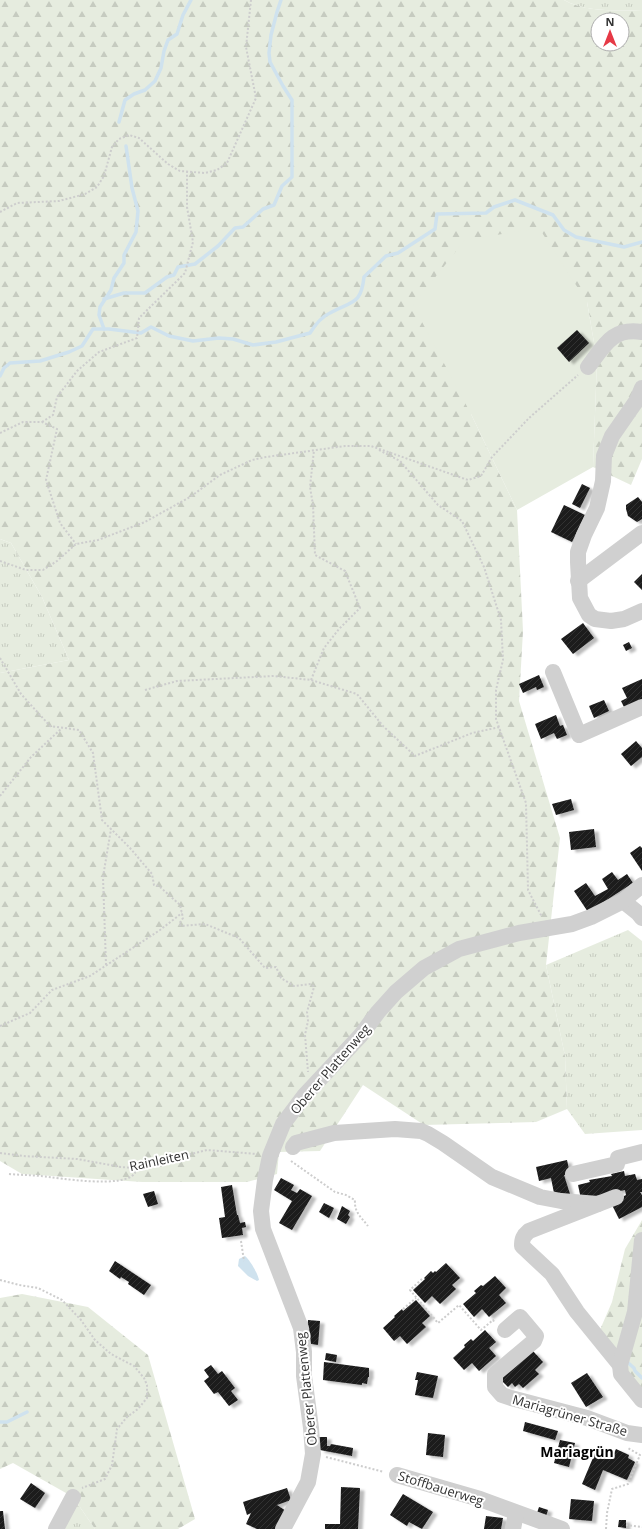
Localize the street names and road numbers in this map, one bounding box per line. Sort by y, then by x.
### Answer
street label: Oberer Plattenweg [286,1020,374,1118]
street label: Rainleiten [128,1145,190,1175]
street label: Oberer Plattenweg [291,1331,321,1447]
street label: Mariagrüner Straße [510,1390,630,1440]
street label: Stoffbauerweg [396,1466,486,1510]

